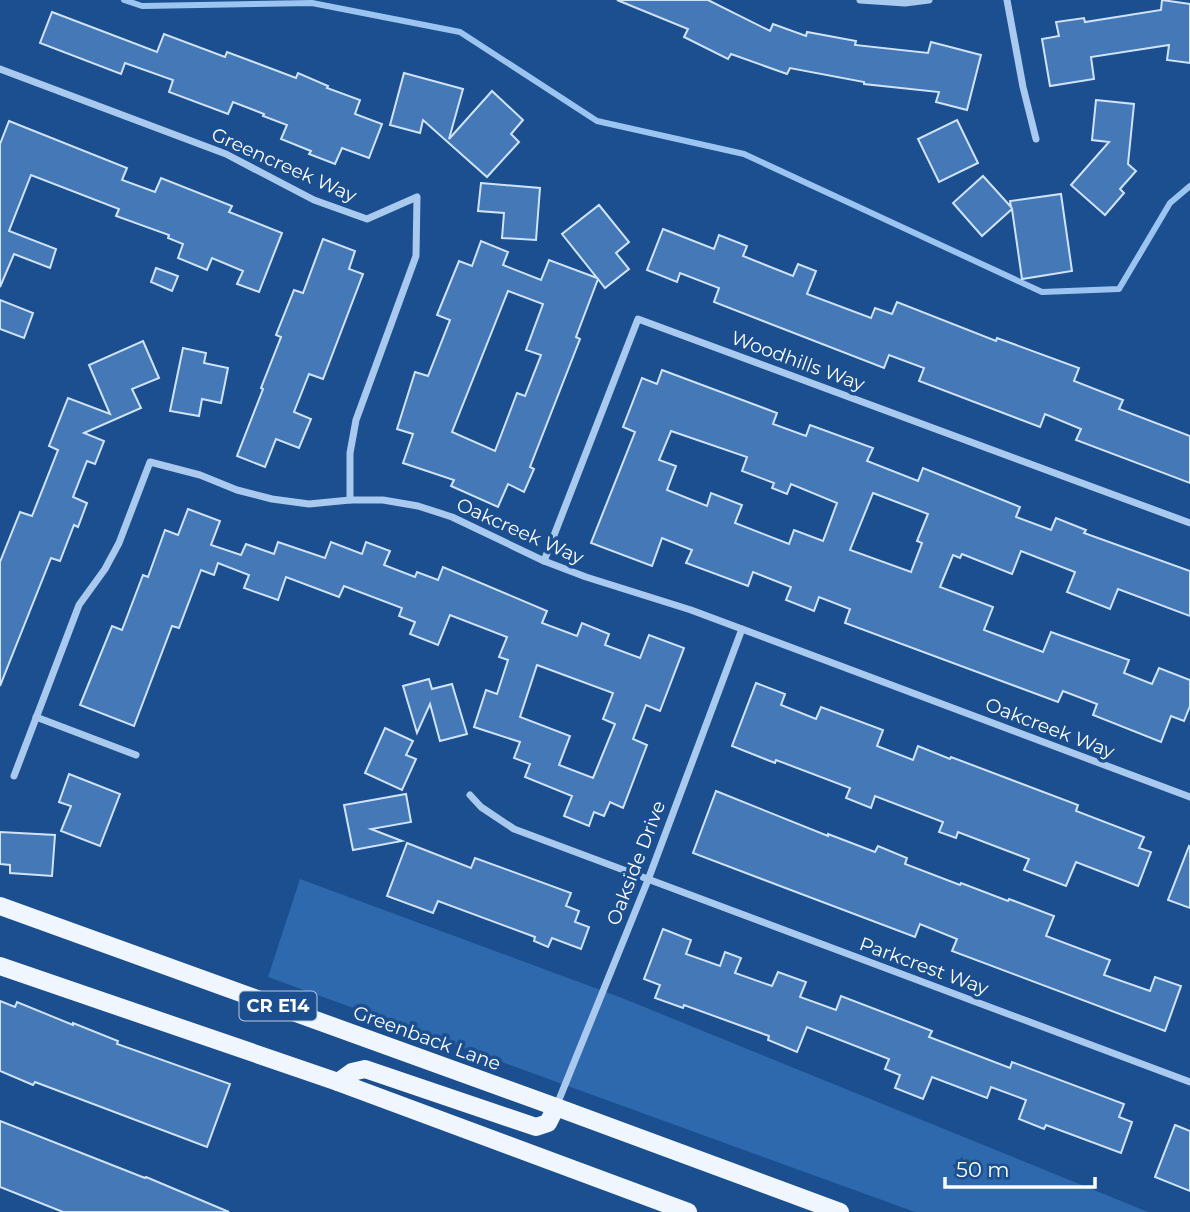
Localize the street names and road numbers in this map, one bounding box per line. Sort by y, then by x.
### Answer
street label: Greencreek Way [208,123,361,208]
street label: Woodhills Way [728,326,869,396]
street label: Oakcreek Way [453,493,588,570]
street label: Oakcreek Way [982,693,1119,763]
street label: Oakside Drive [602,797,670,929]
street label: Parkcrest Way [856,932,992,1000]
road number: CR E14 [240,992,316,1021]
street label: Greenback Lane [350,1001,504,1075]

